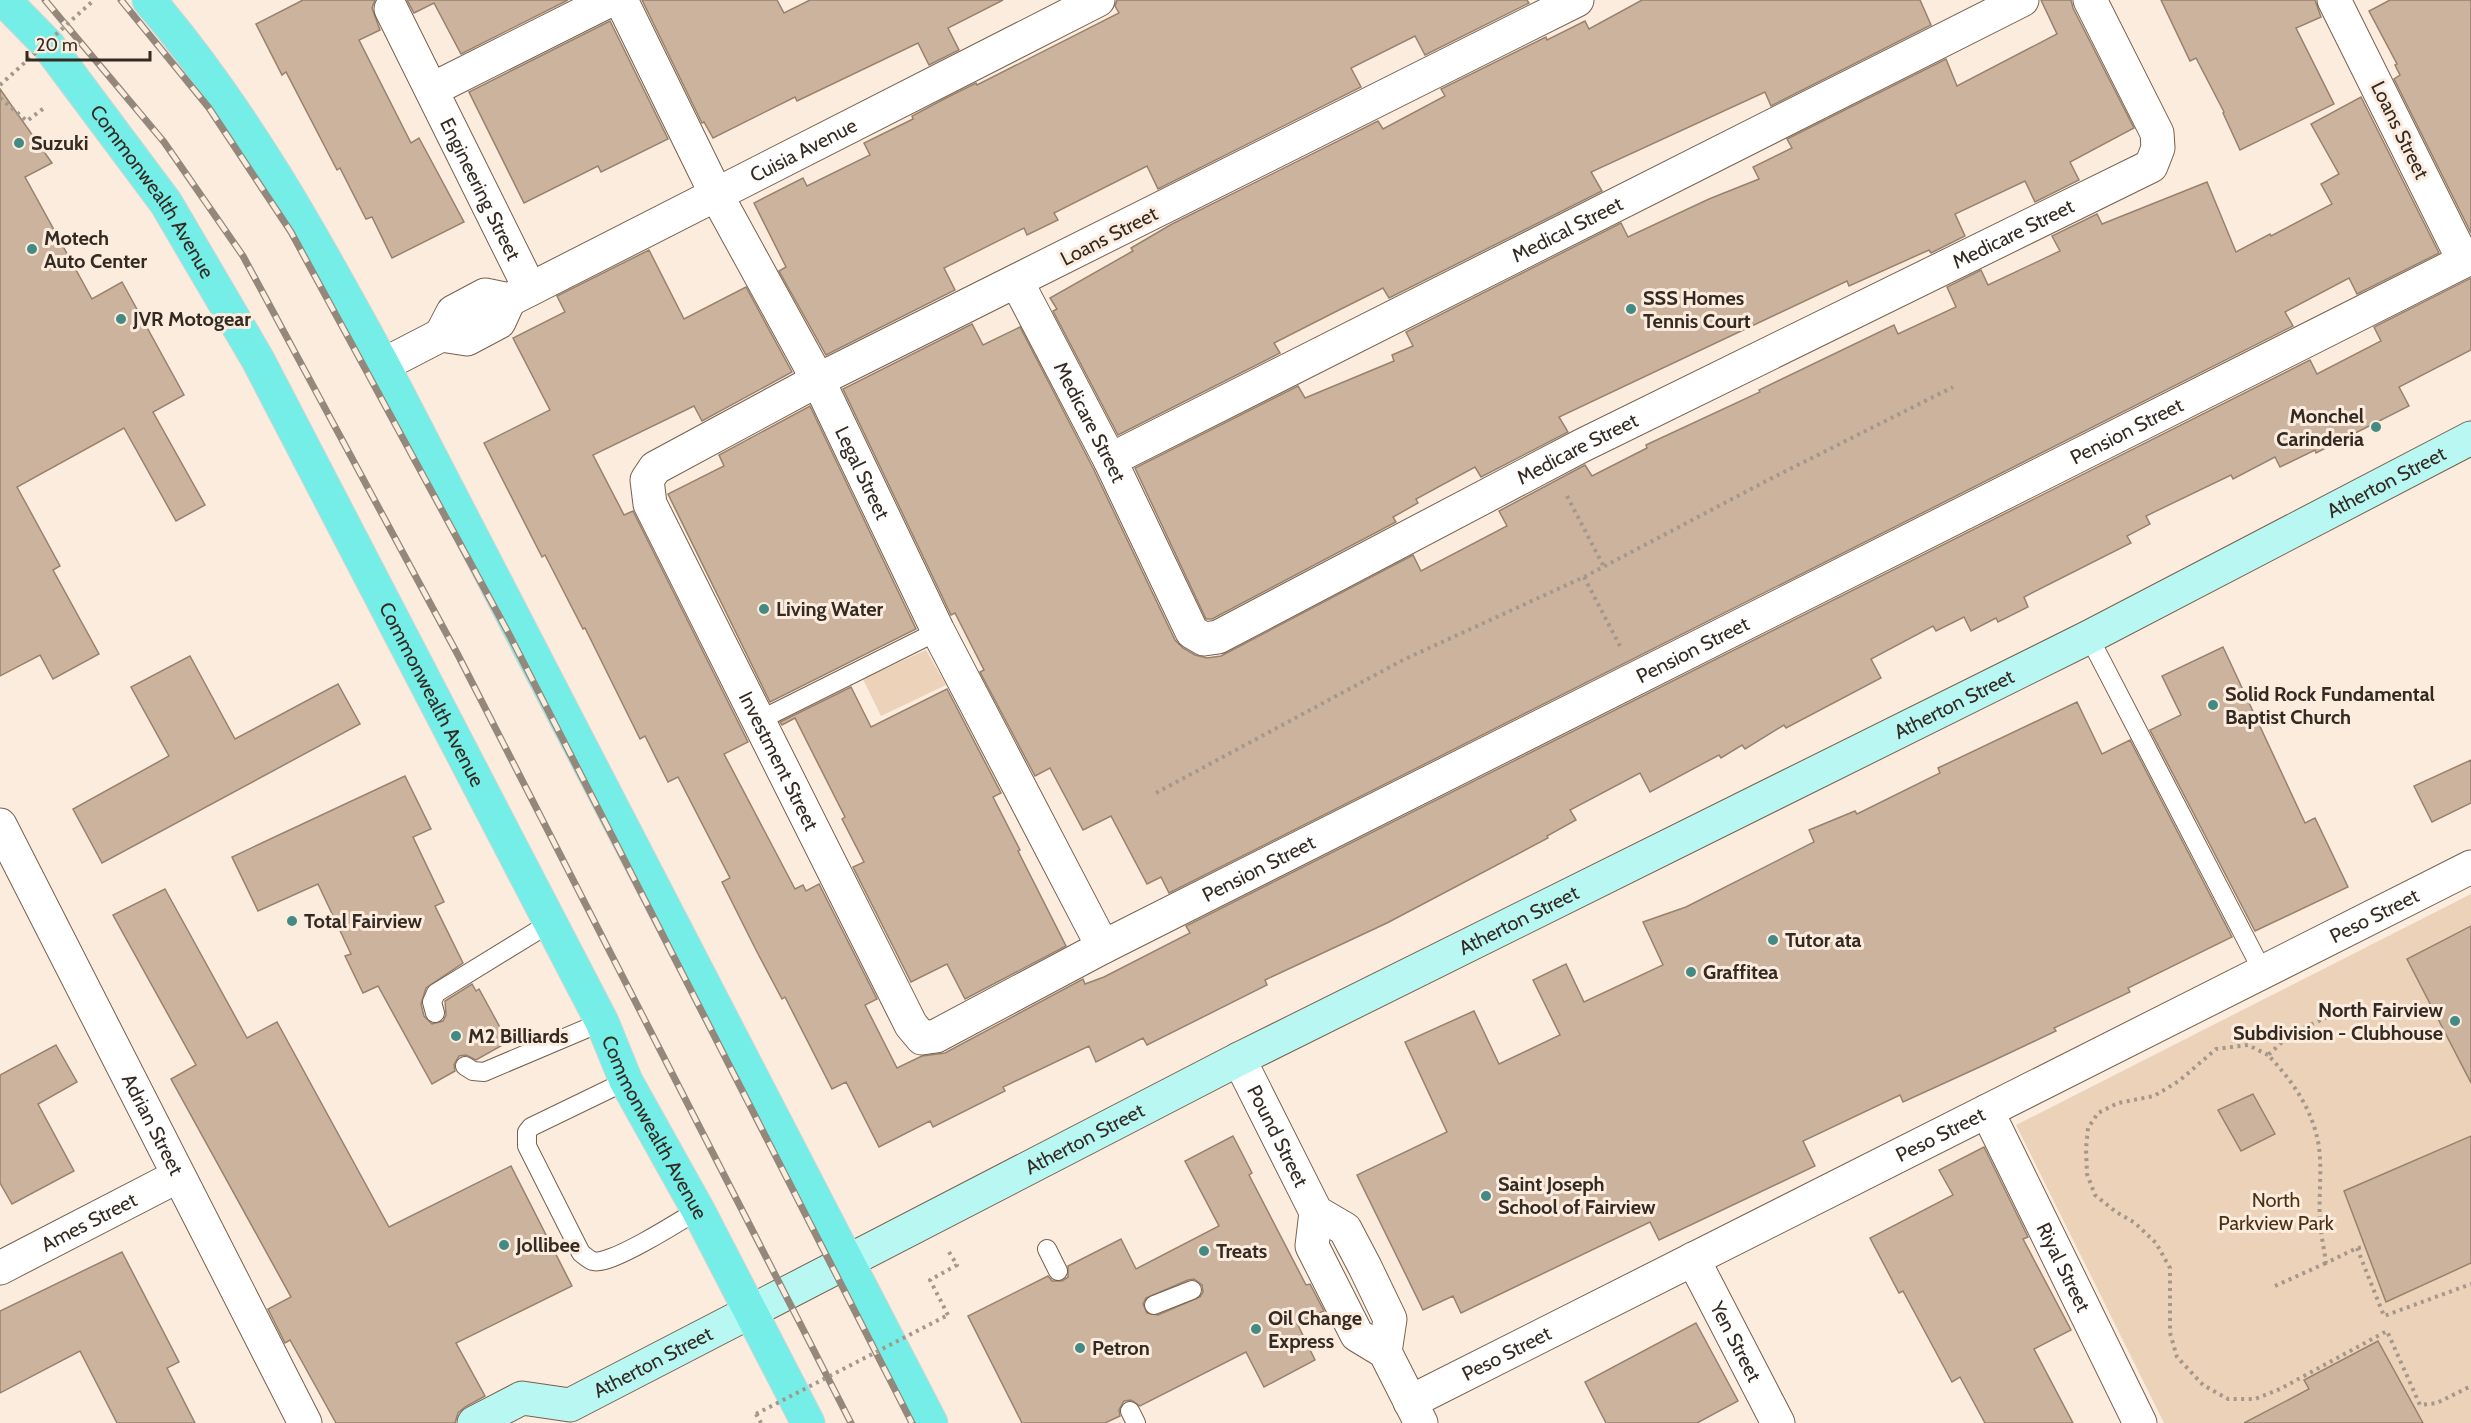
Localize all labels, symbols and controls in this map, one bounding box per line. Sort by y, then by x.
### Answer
scale bar [27,24,150,62]
text: 20 m [36,34,78,56]
street label: Loans Street [2366,77,2434,183]
street label: Commonwealth Avenue [85,100,219,283]
street label: Cuisia Avenue [746,113,861,187]
street label: Engineering Street [435,114,526,264]
place label: Suzuki [31,131,89,155]
marker: Suzuki [12,136,26,150]
street label: Medical Street [1508,191,1627,267]
street label: Medicare Street [1948,194,2078,274]
street label: Loans Street [1056,201,1162,271]
place label: Motech Auto Center [44,226,147,273]
marker: Motech Auto Center [25,242,39,256]
place label: SSS Homes Tennis Court [1643,286,1751,333]
marker: SSS Homes Tennis Court [1624,302,1638,316]
place label: JVR Motogear [132,307,251,331]
marker: JVR Motogear [114,312,128,326]
street label: Medicare Street [1049,358,1131,487]
street label: Pension Street [2066,393,2187,470]
place label: Monchel Carinderia [2276,404,2364,451]
street label: Medicare Street [1513,408,1642,490]
marker: Monchel Carinderia [2369,420,2383,434]
street label: Legal Street [830,422,895,523]
street label: Atherton Street [2323,441,2450,523]
place label: Living Water [776,597,884,621]
street label: Commonwealth Avenue [374,598,490,791]
marker: Living Water [757,602,771,616]
street label: Pension Street [1632,611,1753,688]
street label: Atherton Street [1890,664,2018,744]
place label: Solid Rock Fundamental Baptist Church [2225,682,2435,729]
street label: Investment Street [734,687,824,835]
marker: Solid Rock Fundamental Baptist Church [2206,698,2220,712]
street label: Pension Street [1198,830,1319,907]
street label: Atherton Street [1455,880,1583,960]
street label: Peso Street [2326,883,2423,948]
place label: Total Fairview [304,909,423,933]
marker: Total Fairview [285,914,299,928]
place label: Tutor ata [1785,928,1862,952]
marker: Tutor ata [1766,933,1780,947]
place label: Graffitea [1703,960,1778,984]
marker: Graffitea [1684,965,1698,979]
place label: North Fairview Subdivision - Clubhouse [2233,998,2443,1045]
marker: North Fairview Subdivision - Clubhouse [2448,1014,2462,1028]
place label: M2 Billiards [468,1024,569,1048]
marker: M2 Billiards [449,1029,463,1043]
street label: Commonwealth Avenue [597,1032,713,1223]
street label: Adrian Street [117,1070,189,1179]
street label: Pound Street [1242,1081,1313,1191]
street label: Atherton Street [1021,1098,1148,1180]
street label: Peso Street [1892,1102,1989,1167]
place label: Saint Joseph School of Fairview [1498,1172,1656,1219]
street label: Ames Street [37,1187,141,1257]
park label: North Parkview Park [2218,1188,2334,1235]
marker: Saint Joseph School of Fairview [1479,1189,1493,1203]
street label: Riyal Street [2032,1219,2096,1316]
place label: Jollibee [515,1233,580,1257]
marker: Jollibee [497,1238,511,1252]
place label: Treats [1216,1239,1267,1263]
marker: Treats [1197,1244,1211,1258]
street label: Yen Street [1705,1297,1767,1386]
place label: Oil Change Express [1268,1306,1362,1353]
street label: Atherton Street [589,1321,717,1403]
street label: Peso Street [1458,1321,1555,1386]
marker: Oil Change Express [1249,1322,1263,1336]
place label: Petron [1092,1336,1150,1360]
marker: Petron [1073,1341,1087,1355]

